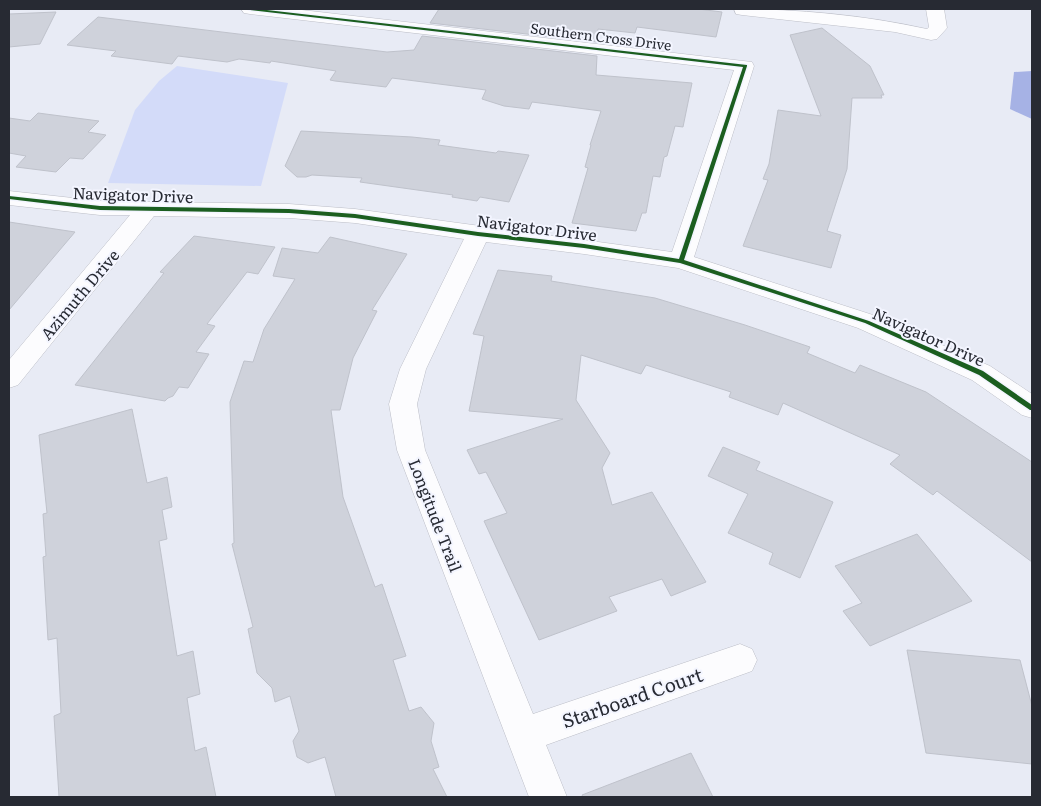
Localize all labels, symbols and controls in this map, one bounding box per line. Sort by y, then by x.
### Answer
street label: Southern Cross Drive [529,17,673,55]
street label: Navigator Drive [72,180,194,208]
street label: Navigator Drive [476,208,598,246]
street label: Azimuth Drive [34,243,124,345]
street label: Navigator Drive [869,300,989,372]
street label: Longitude Trail [403,455,469,575]
street label: Starboard Court [558,660,706,734]

